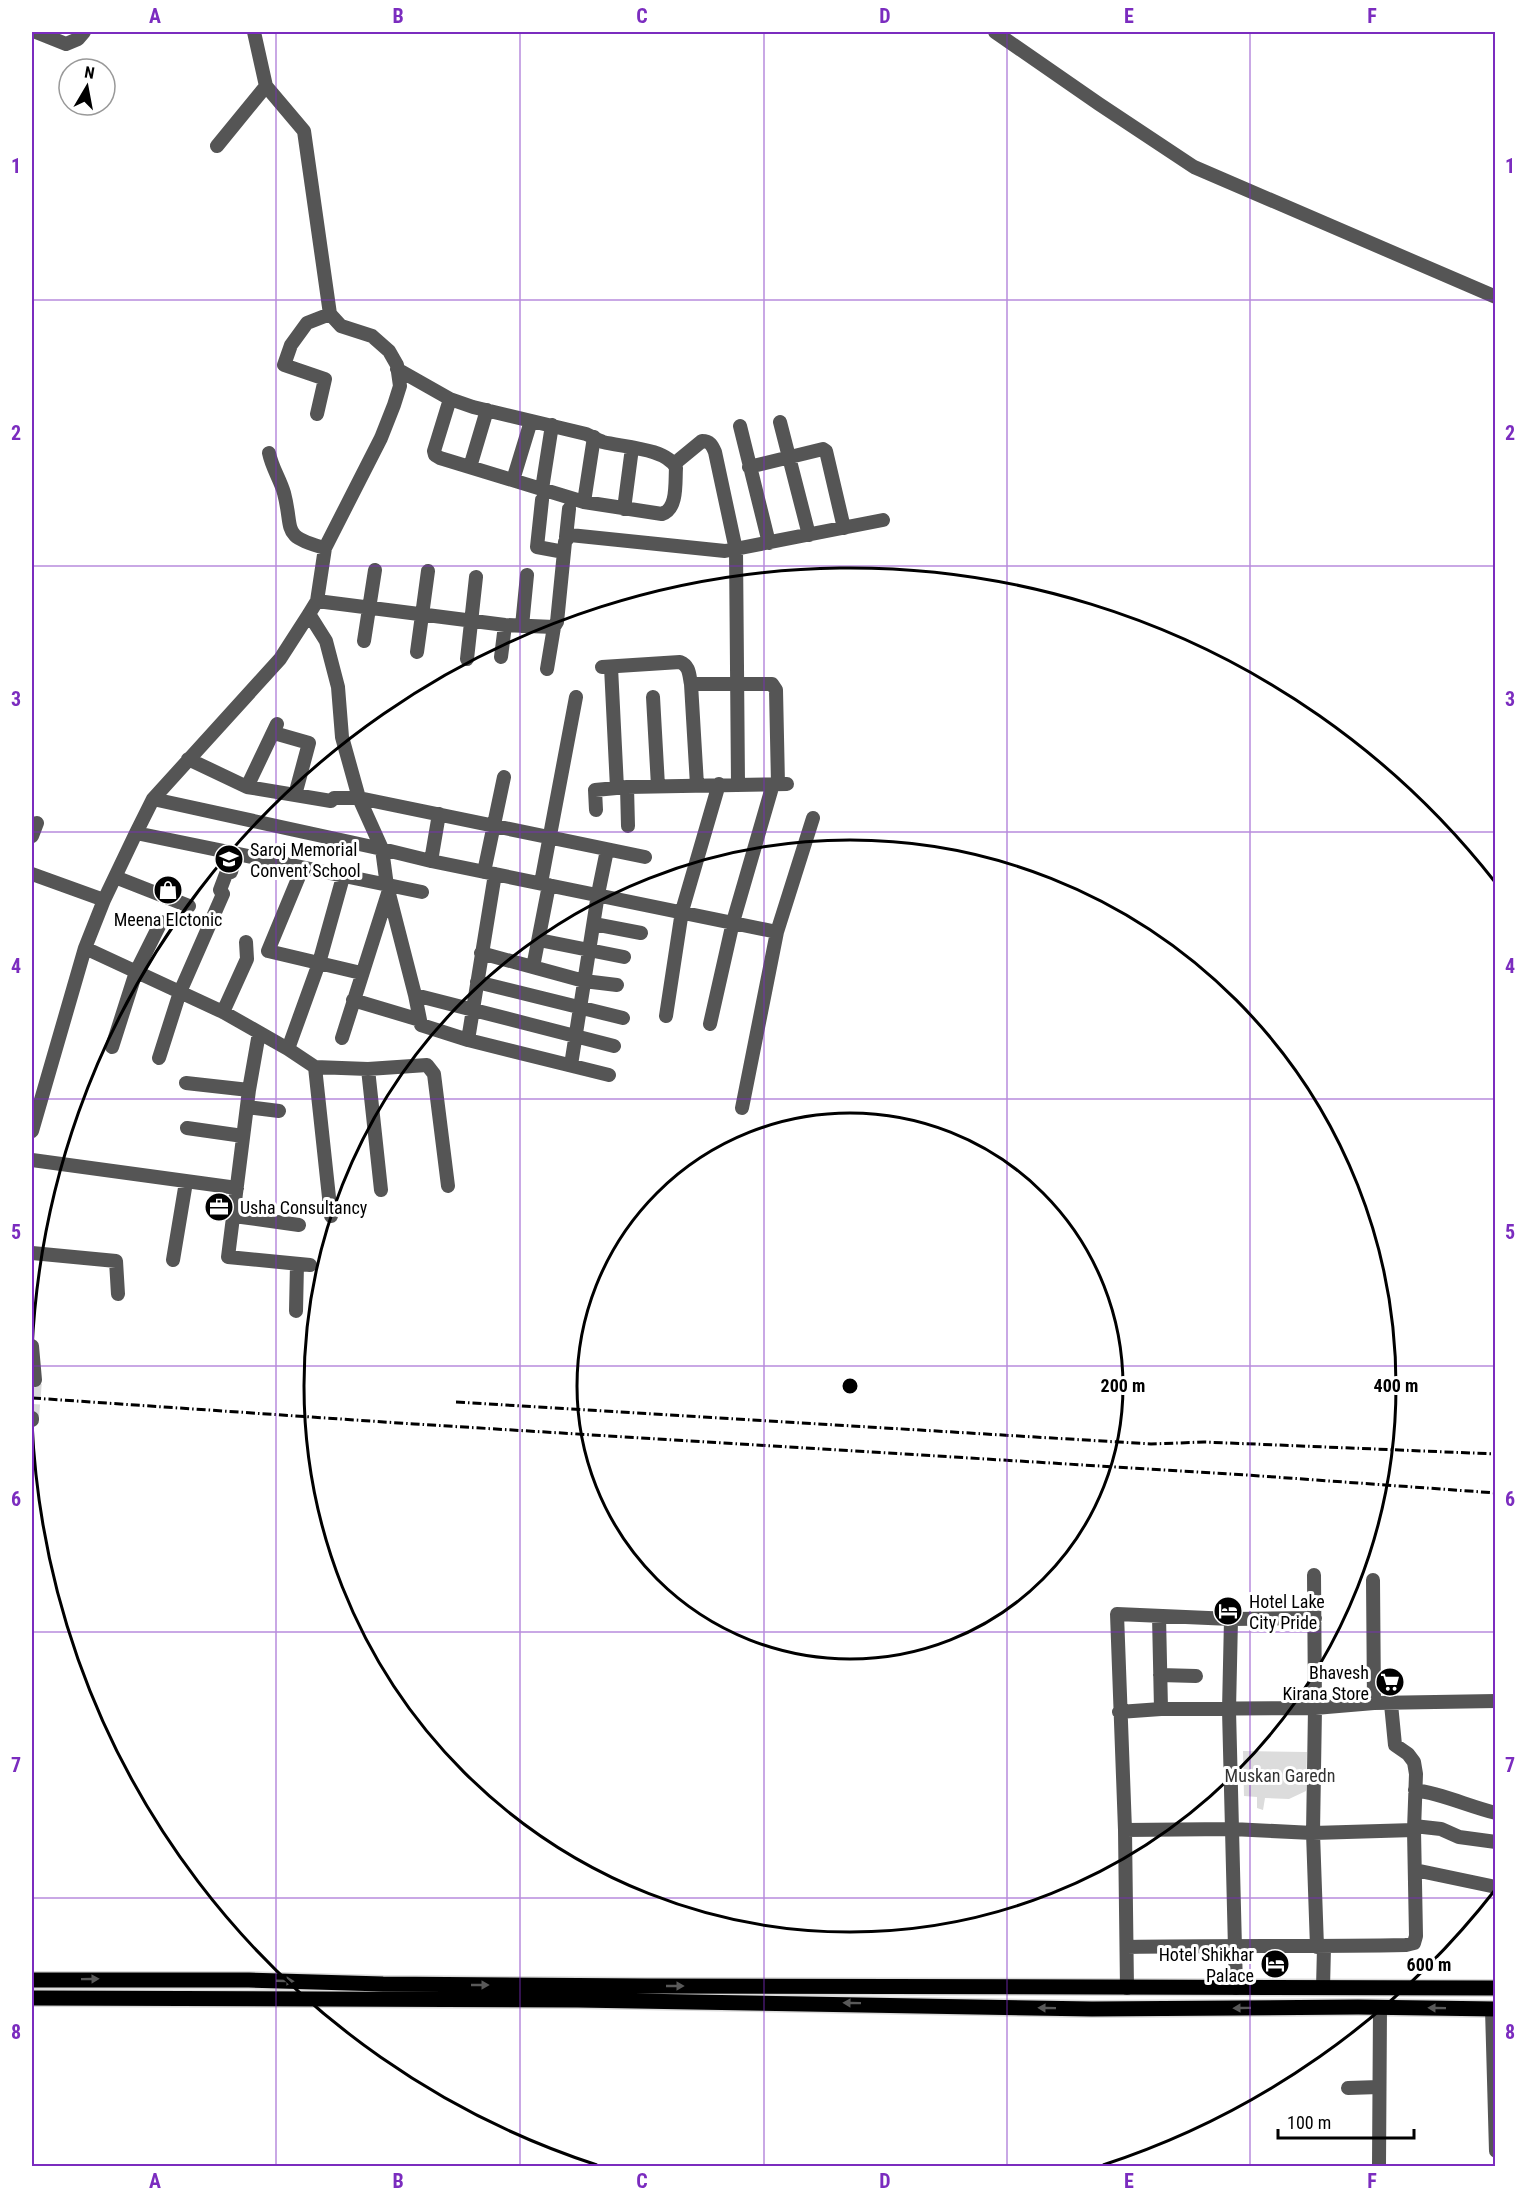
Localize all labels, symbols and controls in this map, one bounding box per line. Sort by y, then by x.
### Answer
text: A [149,4,161,28]
text: B [392,4,404,28]
text: C [636,4,648,28]
text: D [879,4,891,28]
text: E [1124,4,1134,28]
text: F [1367,4,1377,28]
north arrow [57,57,117,117]
text: N [83,63,96,83]
text: 1 [11,154,21,178]
text: 1 [1505,154,1515,178]
text: 2 [11,421,21,445]
text: 2 [1505,421,1515,445]
text: 3 [11,687,21,711]
text: 3 [1505,687,1515,711]
place label: Saroj Memorial Convent School [250,839,361,881]
school or university icon: Saroj Memorial Convent School [213,843,245,875]
shop icon: Meena Elctonic [152,874,184,906]
place label: Meena Elctonic [114,909,222,930]
text: 4 [11,954,21,978]
text: 4 [1505,954,1515,978]
office icon: Usha Consultancy [203,1191,235,1223]
place label: Usha Consultancy [240,1197,368,1218]
text: 5 [11,1220,21,1244]
text: 5 [1505,1220,1515,1244]
text: 200 m [1101,1375,1145,1396]
text: 400 m [1374,1375,1418,1396]
centre of rings [840,1376,860,1396]
text: 6 [11,1487,21,1511]
text: 6 [1505,1487,1515,1511]
place label: Hotel Lake City Pride [1249,1591,1325,1633]
hotel icon: Hotel Lake City Pride [1212,1595,1244,1627]
place label: Bhavesh Kirana Store [1283,1662,1369,1704]
supermarket icon: Bhavesh Kirana Store [1374,1666,1406,1698]
text: 7 [11,1753,21,1777]
text: 7 [1505,1753,1515,1777]
park label: Muskan Garedn [1225,1765,1335,1786]
place label: Hotel Shikhar Palace [1159,1944,1255,1986]
hotel icon: Hotel Shikhar Palace [1259,1948,1291,1980]
text: 600 m [1407,1954,1451,1975]
one-way arrow [80,1974,99,1984]
one-way arrow [275,1976,294,1985]
one-way arrow [470,1980,489,1989]
one-way arrow [665,1981,684,1991]
one-way arrow [843,1999,862,2008]
one-way arrow [1038,2003,1057,2012]
one-way arrow [1233,2003,1252,2013]
one-way arrow [1428,2004,1447,2013]
text: 8 [11,2020,21,2044]
text: 8 [1505,2020,1515,2044]
scale bar [1278,2102,1414,2140]
text: 100 m [1287,2112,1331,2133]
text: A [149,2169,161,2193]
text: B [392,2169,404,2193]
text: C [636,2169,648,2193]
text: D [879,2169,891,2193]
text: E [1124,2169,1134,2193]
text: F [1367,2169,1377,2193]

